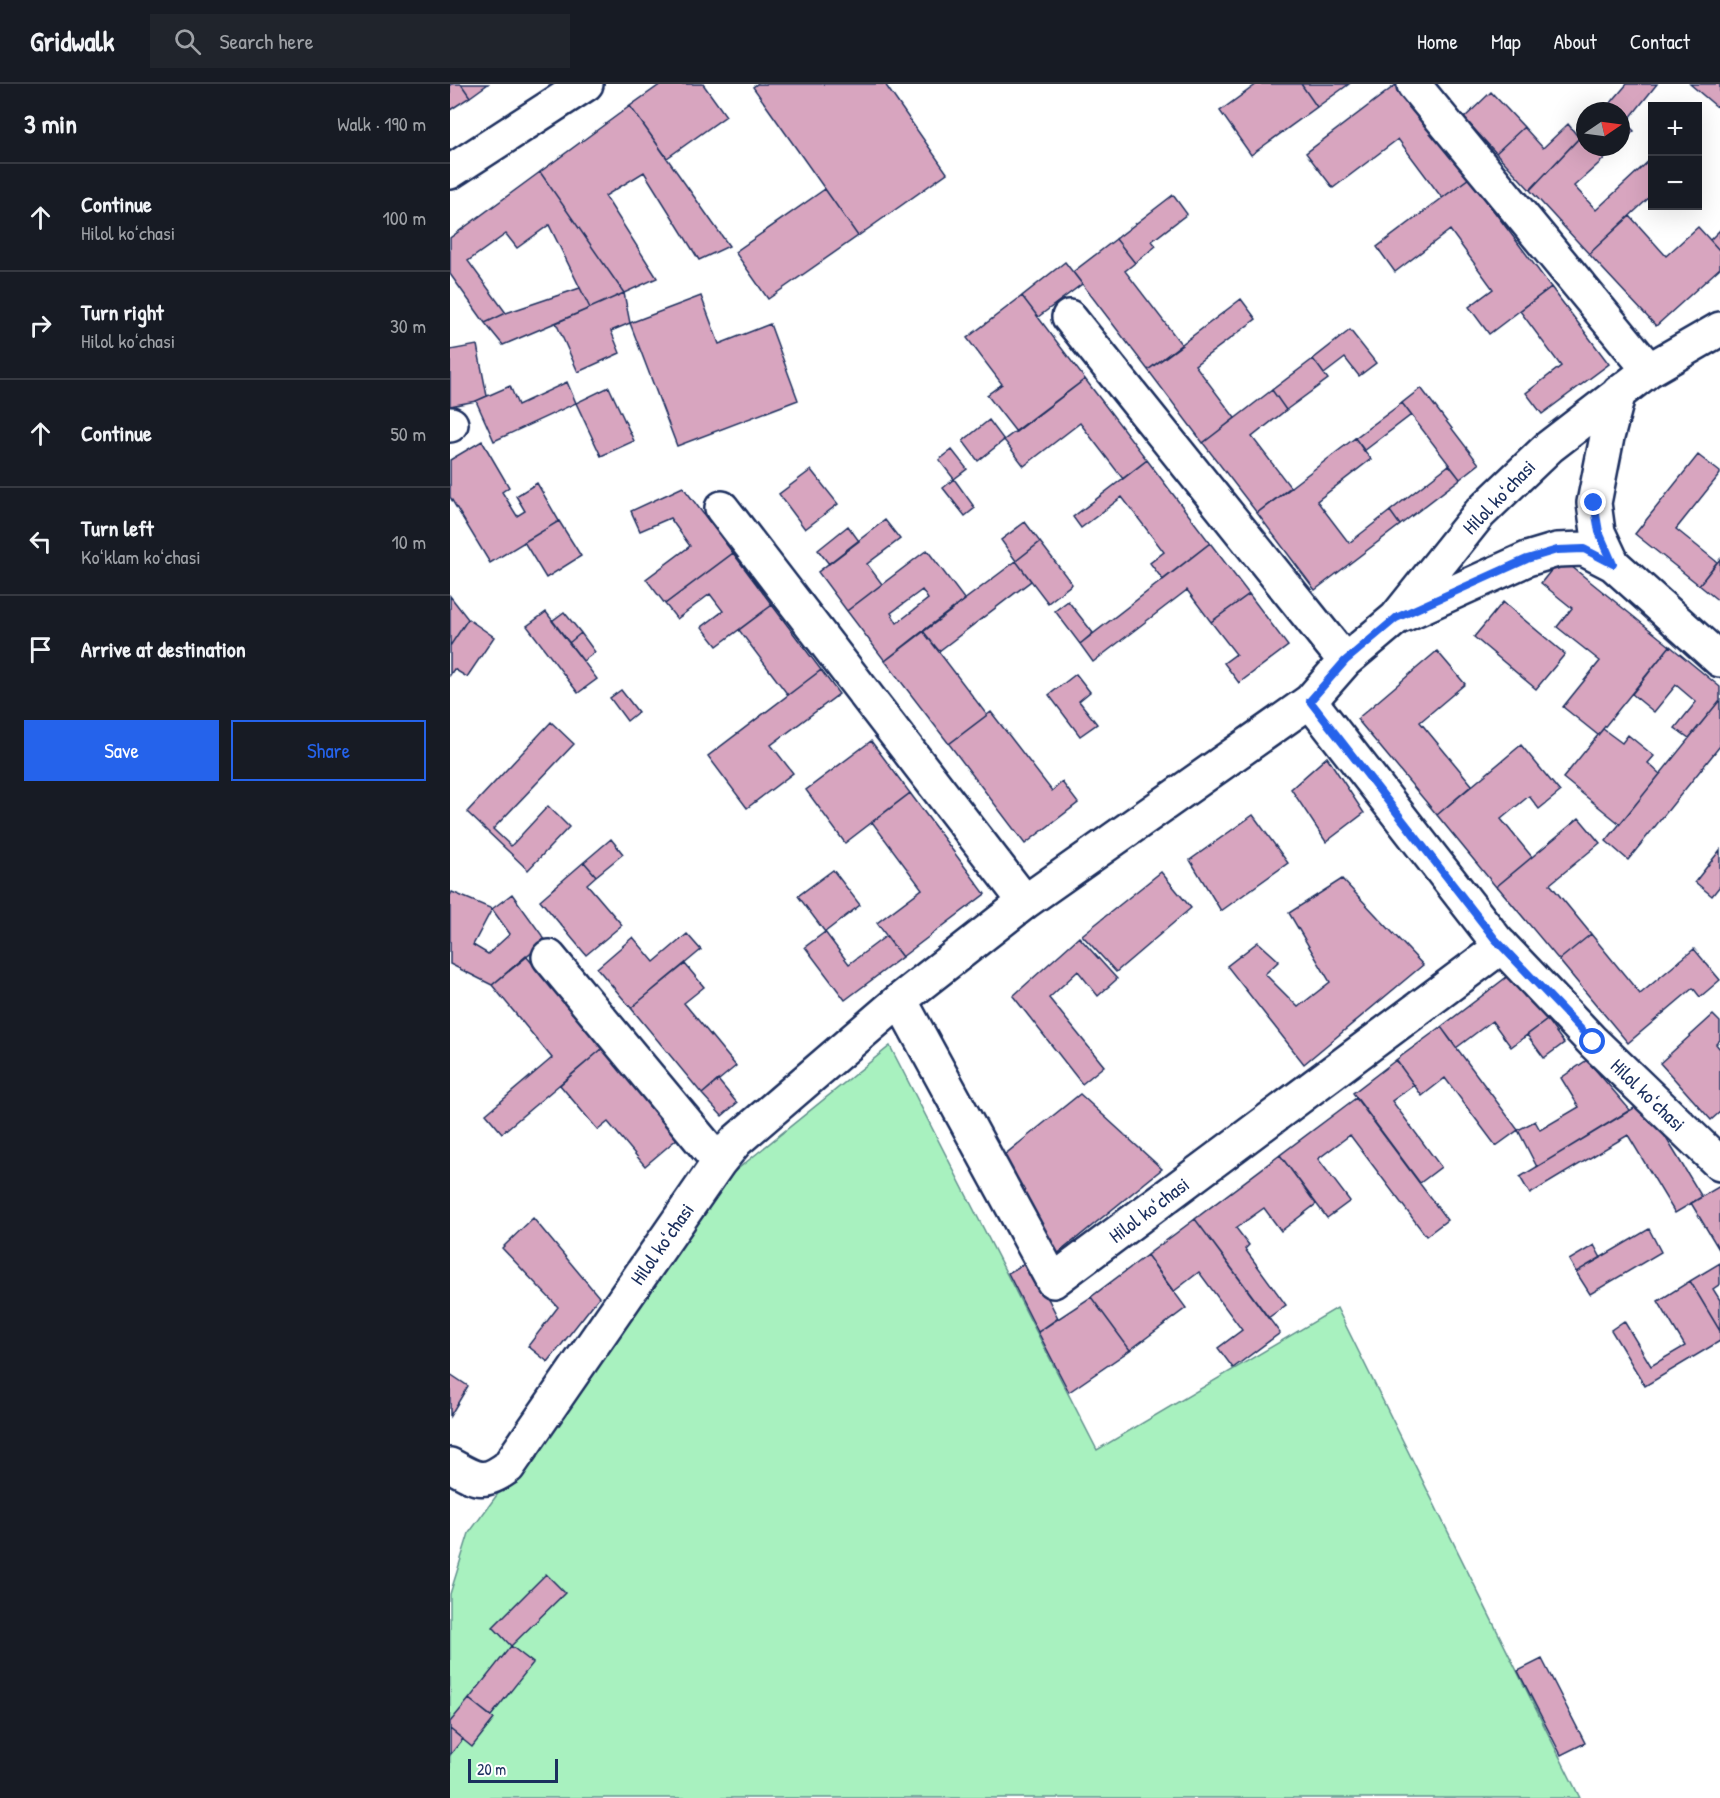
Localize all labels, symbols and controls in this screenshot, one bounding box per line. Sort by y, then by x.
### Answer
search box [150,14,570,68]
text: Gridwalk [30,22,114,60]
icon: search [171,25,204,58]
text: Search here [219,26,313,56]
text: Home [1417,27,1458,56]
text: Map [1491,27,1521,56]
text: About [1554,27,1597,56]
text: Contact [1630,27,1690,56]
north arrow [1576,102,1630,156]
map controls [1648,102,1702,210]
button: + [1648,102,1702,156]
text: 3 min [24,106,77,141]
text: Walk · 190 m [337,110,426,137]
button: − [1648,156,1702,210]
text: Continue [81,189,152,219]
icon: ahead [24,201,57,234]
text: 100 m [383,204,426,231]
text: Hilol koʻchasi [81,219,175,246]
text: Turn right [81,297,164,327]
icon: right [24,309,57,342]
text: 30 m [390,312,426,339]
text: Hilol koʻchasi [81,327,175,354]
icon: ahead [24,417,57,450]
text: Continue [81,418,152,448]
text: 50 m [390,420,426,447]
street label: Hilol koʻchasi [1456,453,1541,540]
route end [1580,489,1606,515]
text: Turn left [81,513,154,543]
icon: left [24,525,57,558]
text: 10 m [392,528,426,555]
text: Koʻklam koʻchasi [81,543,201,570]
icon: arrive [24,633,57,666]
text: Arrive at destination [81,634,246,664]
button: Save [24,720,219,781]
button: Share [231,720,426,781]
route start [1579,1028,1605,1054]
street label: Hilol koʻchasi [1605,1052,1692,1137]
street label: Hilol koʻchasi [1103,1170,1194,1249]
street label: Hilol koʻchasi [624,1197,700,1290]
scale bar [468,1756,558,1784]
text: 20 m [477,1758,506,1780]

